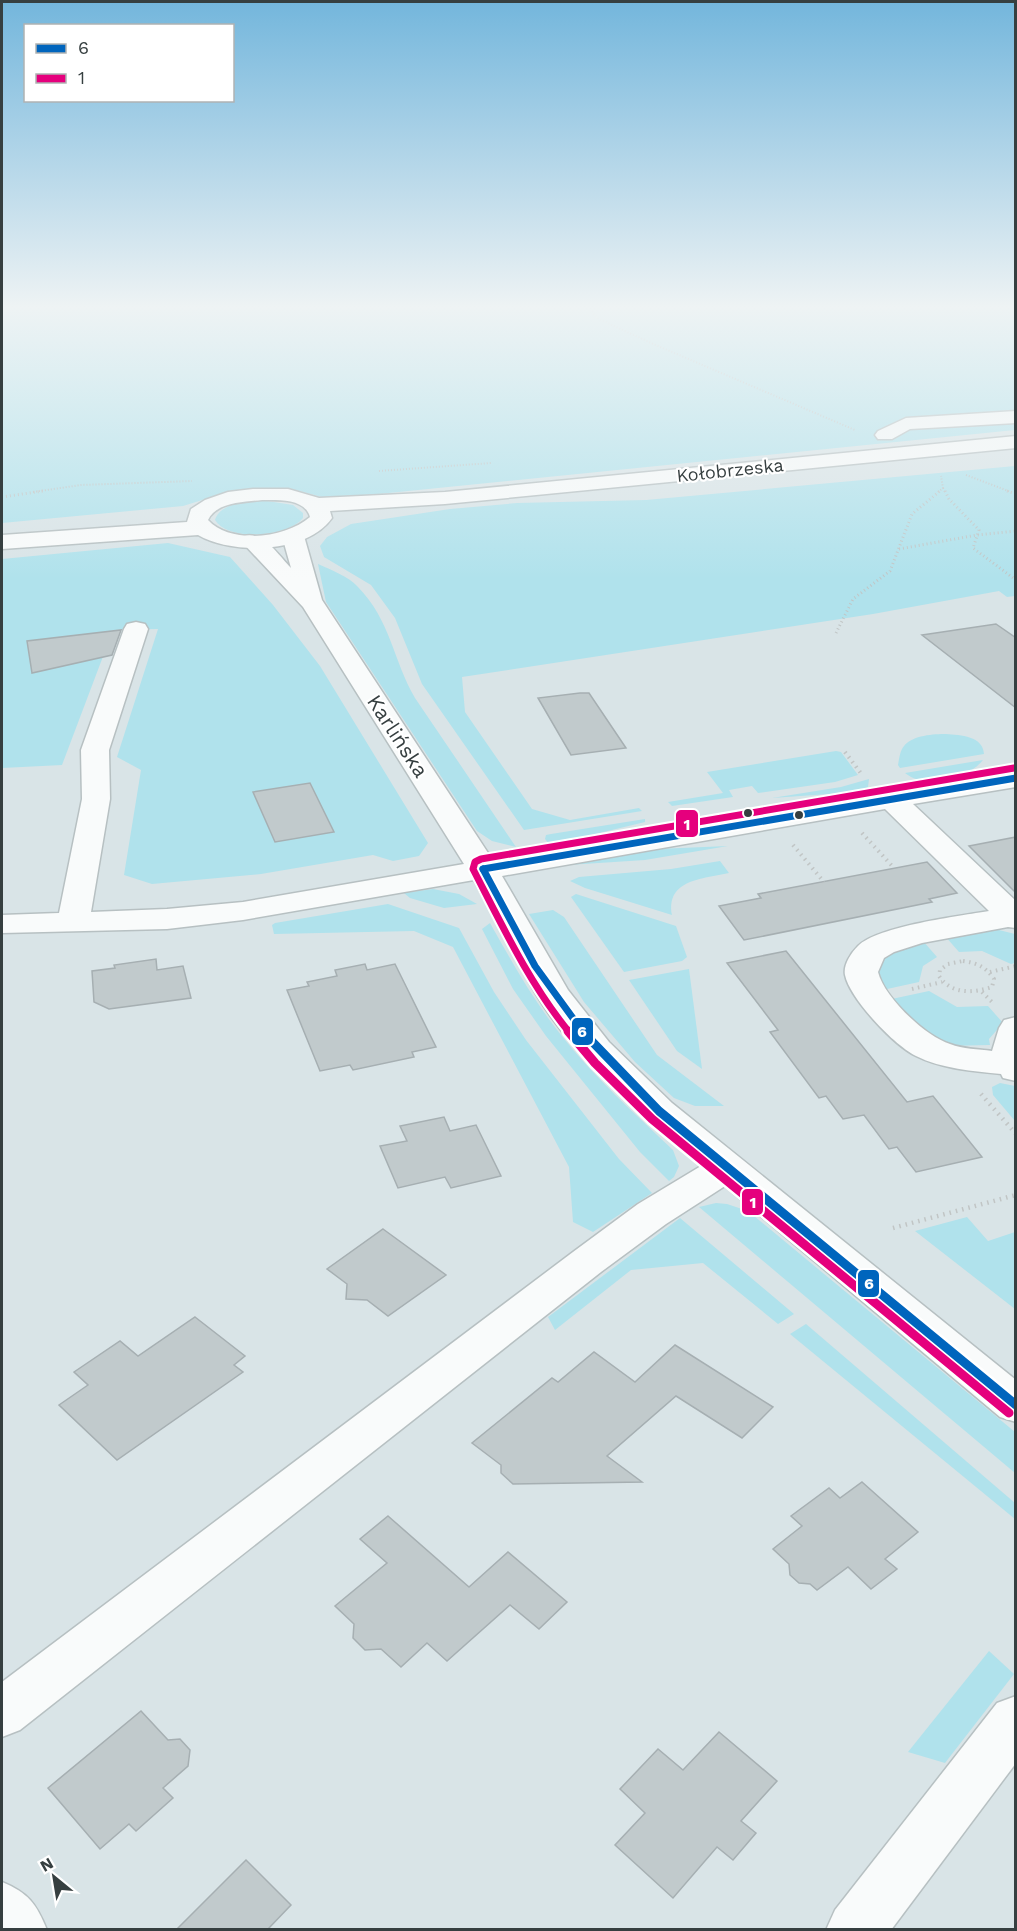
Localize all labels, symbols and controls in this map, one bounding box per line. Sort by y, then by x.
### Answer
legend [24,24,234,102]
text: 6 [78,37,89,58]
text: 1 [78,67,85,88]
street label: Kołobrzeska [675,454,785,486]
street label: Karlińska [362,690,434,782]
unlabelled marker [742,807,754,819]
line badge: 1 [675,809,699,838]
unlabelled marker [793,809,805,821]
text: 1 [684,815,690,834]
line badge: 6 [571,1017,594,1046]
text: 6 [577,1022,587,1041]
line badge: 1 [741,1188,764,1216]
text: 1 [750,1193,756,1212]
line badge: 6 [857,1269,880,1298]
text: 6 [864,1274,874,1293]
north arrow [24,1847,84,1907]
text: N [37,1853,57,1876]

